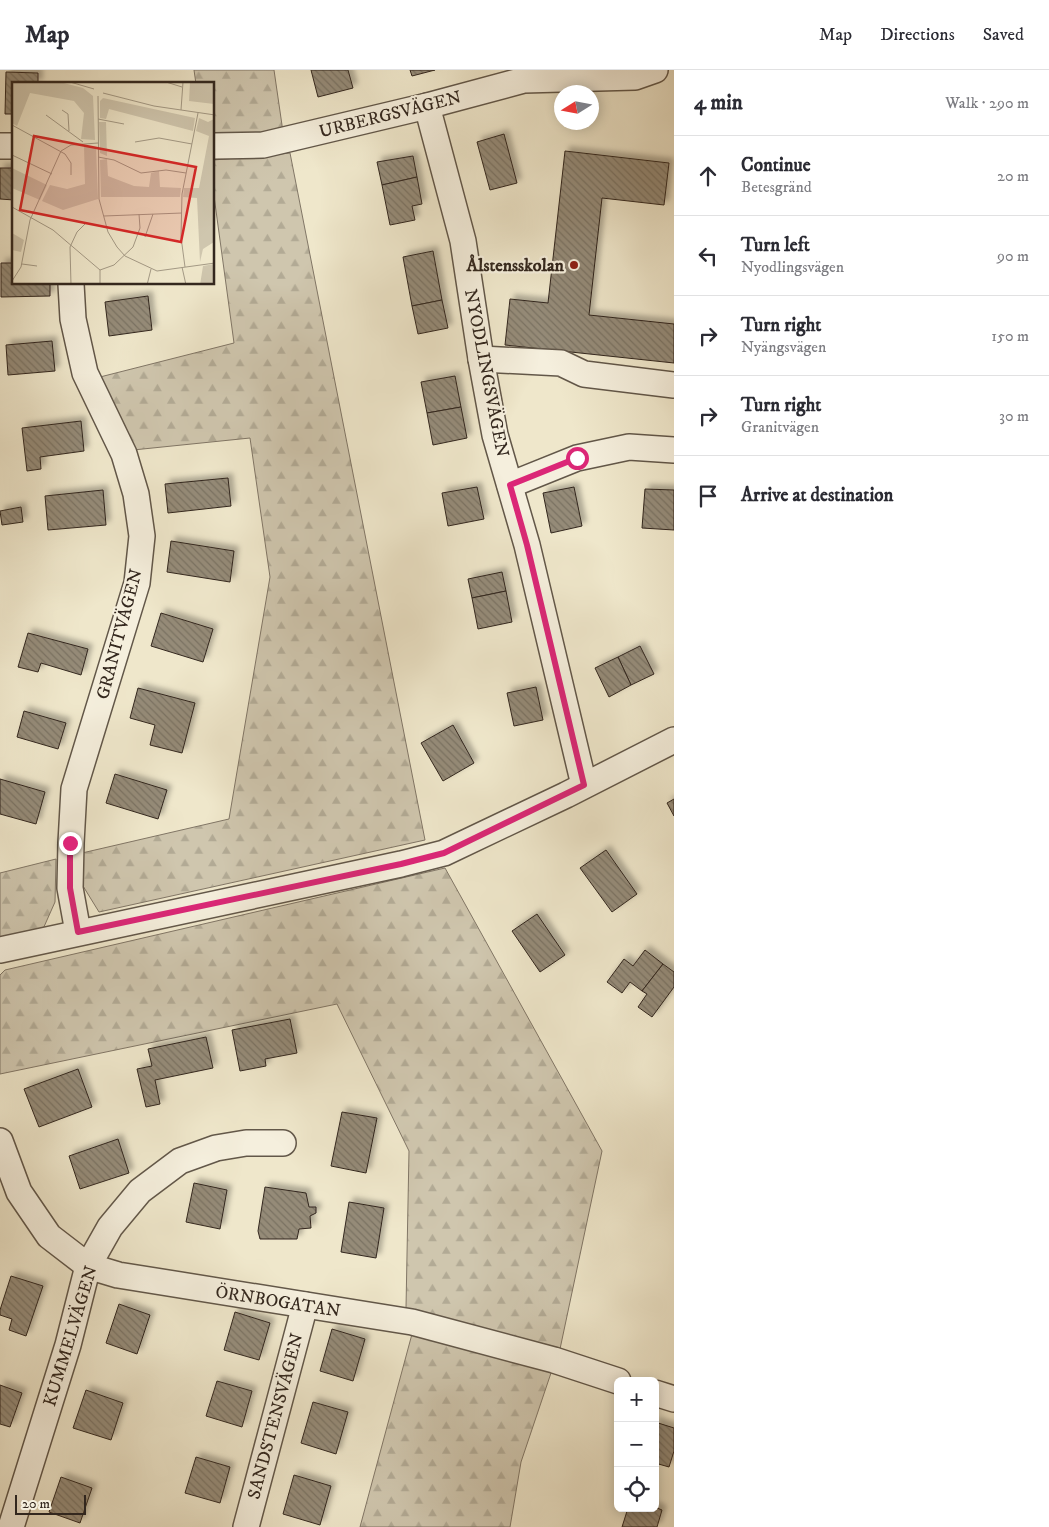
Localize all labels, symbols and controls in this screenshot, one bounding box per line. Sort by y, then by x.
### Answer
text: Map [25,20,69,50]
text: Map [819,24,852,46]
text: Directions [880,24,955,46]
text: Saved [983,24,1024,46]
inset map [12,82,215,285]
north arrow [554,85,599,130]
street label: URBERGSVÄGEN [317,87,464,143]
text: 4 min [694,90,743,116]
text: Walk · 290 m [945,93,1029,113]
text: Continue [741,154,811,177]
icon: ahead [694,162,722,190]
text: 20 m [997,166,1029,186]
text: Betesgränd [741,177,812,197]
text: Turn left [741,234,810,257]
icon: left [694,242,722,270]
text: 90 m [997,246,1029,266]
place label: Ålstensskolan [466,254,565,277]
text: Nyodlingsvägen [741,257,844,277]
marker: Ålstensskolan [568,259,580,271]
street label: NYODLINGSVÄGEN [459,287,513,459]
text: Turn right [741,314,821,337]
icon: right [694,322,722,350]
text: 150 m [991,326,1029,346]
text: Nyängsvägen [741,337,826,357]
text: Turn right [741,394,821,417]
icon: right [694,402,722,430]
text: 30 m [999,406,1029,426]
text: Granitvägen [741,417,819,437]
route start [566,447,589,470]
icon: arrive [694,482,722,510]
text: Arrive at destination [741,484,893,507]
street label: GRANITVÄGEN [92,566,148,702]
route end [59,832,82,855]
street label: KUMMELVÄGEN [39,1263,103,1409]
street label: ÖRNBOGATAN [214,1281,342,1323]
street label: SANDSTENSVÄGEN [243,1331,309,1502]
map controls [614,1377,659,1512]
button: + [614,1377,659,1422]
button: − [614,1422,659,1467]
button: locate [614,1467,659,1512]
scale bar [15,1492,86,1515]
text: 20 m [22,1495,50,1513]

